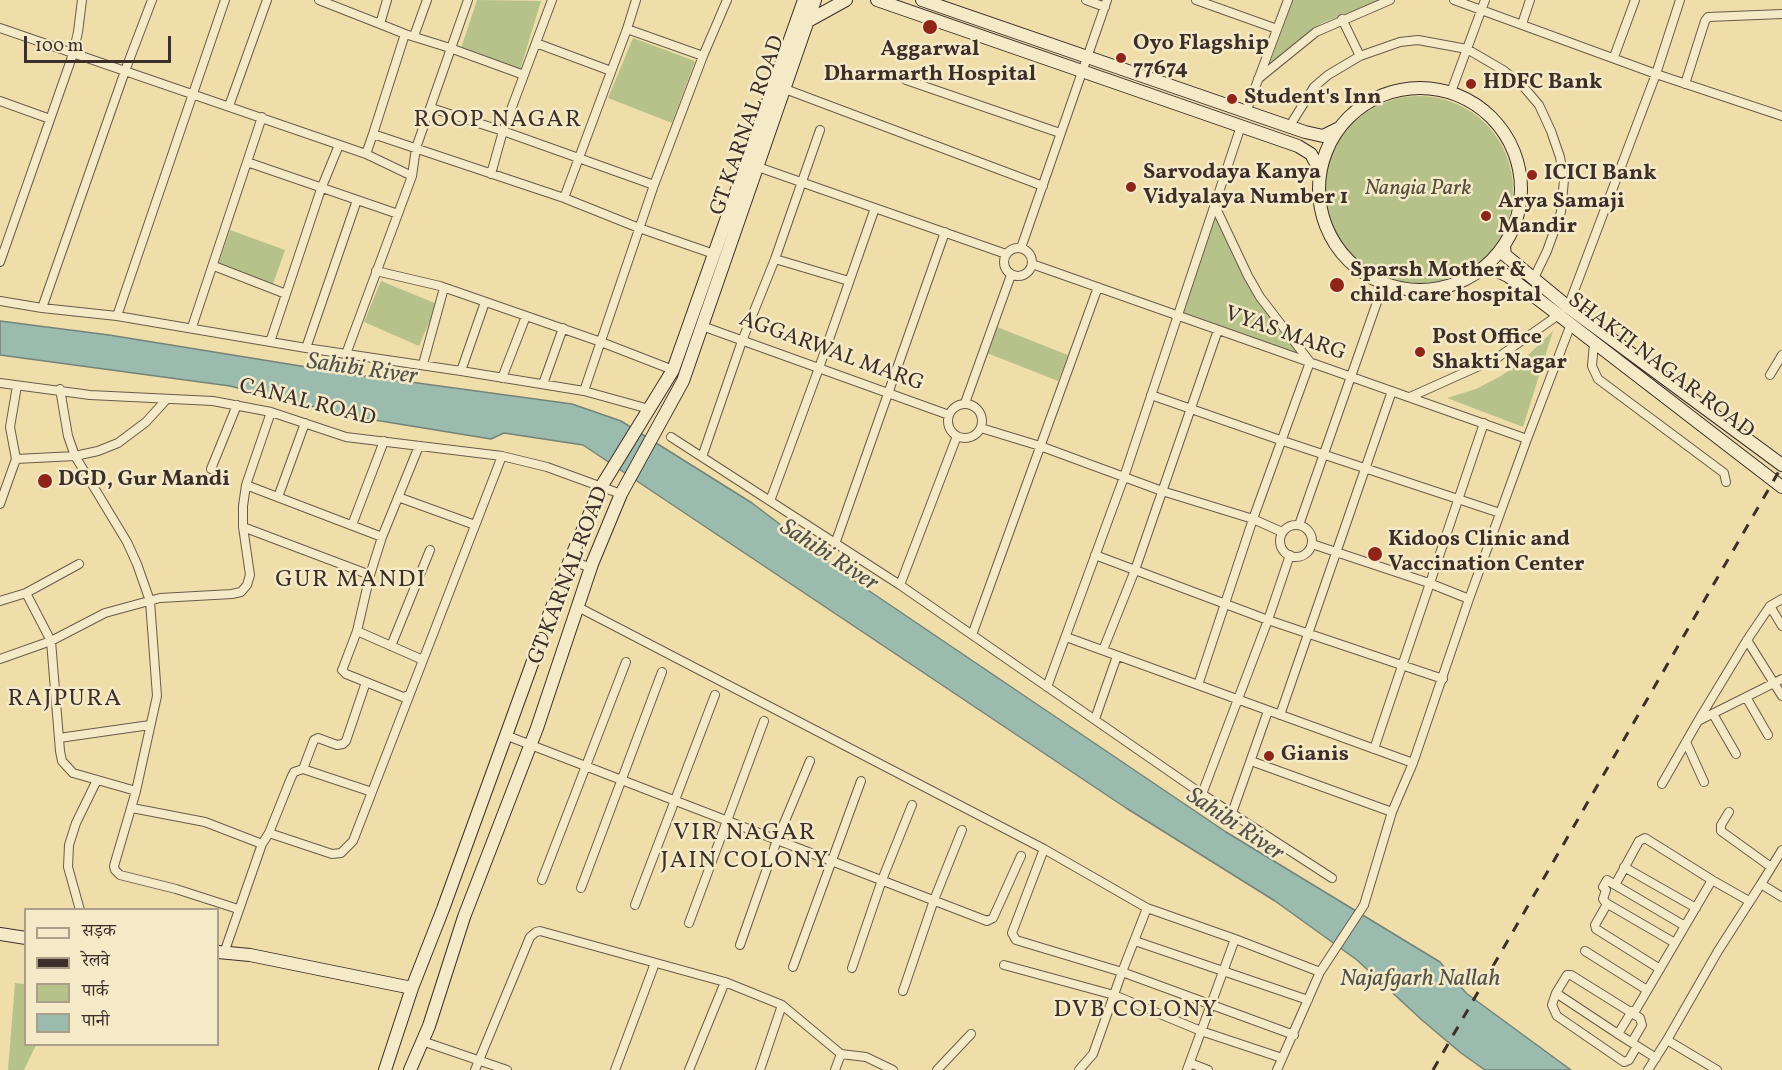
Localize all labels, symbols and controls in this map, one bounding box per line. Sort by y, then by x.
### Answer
marker: Aggarwal Dharmarth Hospital [921,18,939,36]
scale bar [27,24,174,62]
place label: Oyo Flagship 77674 [1133,32,1269,84]
street label: GT KARNAL ROAD [706,33,792,219]
text: 100 m [35,34,84,59]
place label: Aggarwal Dharmarth Hospital [824,38,1036,90]
marker: Oyo Flagship 77674 [1114,51,1128,65]
place label: HDFC Bank [1483,71,1602,97]
marker: HDFC Bank [1464,77,1478,91]
place label: Student's Inn [1244,86,1381,112]
marker: Student's Inn [1225,92,1239,106]
district label: ROOP NAGAR [413,108,583,136]
place label: Sarvodaya Kanya Vidyalaya Number 1 [1143,161,1348,212]
place label: ICICI Bank [1544,162,1656,188]
marker: ICICI Bank [1525,168,1539,182]
park label: Nangia Park [1364,177,1472,203]
marker: Sarvodaya Kanya Vidyalaya Number 1 [1124,180,1138,194]
place label: Arya Samaji Mandir [1498,190,1625,242]
marker: Arya Samaji Mandir [1479,209,1493,223]
place label: Sparsh Mother & child care hospital [1350,259,1542,310]
marker: Sparsh Mother & child care hospital [1328,276,1346,294]
street label: SHAKTI NAGAR ROAD [1562,288,1758,446]
street label: VYAS MARG [1221,302,1349,368]
street label: AGGARWAL MARG [735,307,927,399]
place label: Post Office Shakti Nagar [1432,326,1567,378]
marker: Post Office Shakti Nagar [1413,345,1427,359]
water label: Sahibi River [305,349,419,393]
street label: CANAL ROAD [236,374,378,434]
place label: DGD, Gur Mandi [58,468,230,494]
marker: DGD, Gur Mandi [36,472,54,490]
street label: GT KARNAL ROAD [524,483,616,669]
water label: Sahibi River [773,514,883,600]
place label: Kidoos Clinic and Vaccination Center [1388,528,1584,580]
marker: Kidoos Clinic and Vaccination Center [1366,545,1384,563]
district label: GUR MANDI [275,568,427,596]
district label: RAJPURA [7,687,123,715]
place label: Gianis [1281,743,1349,769]
marker: Gianis [1262,749,1276,763]
water label: Sahibi River [1180,783,1288,869]
district label: VIR NAGAR JAIN COLONY [660,821,830,877]
legend [24,908,219,1046]
text: सड़क [82,919,116,944]
text: रेलवे [82,949,110,974]
water label: Najafgarh Nallah [1340,967,1500,995]
text: पार्क [82,979,109,1004]
district label: DVB COLONY [1054,998,1218,1026]
text: पानी [82,1009,109,1034]

